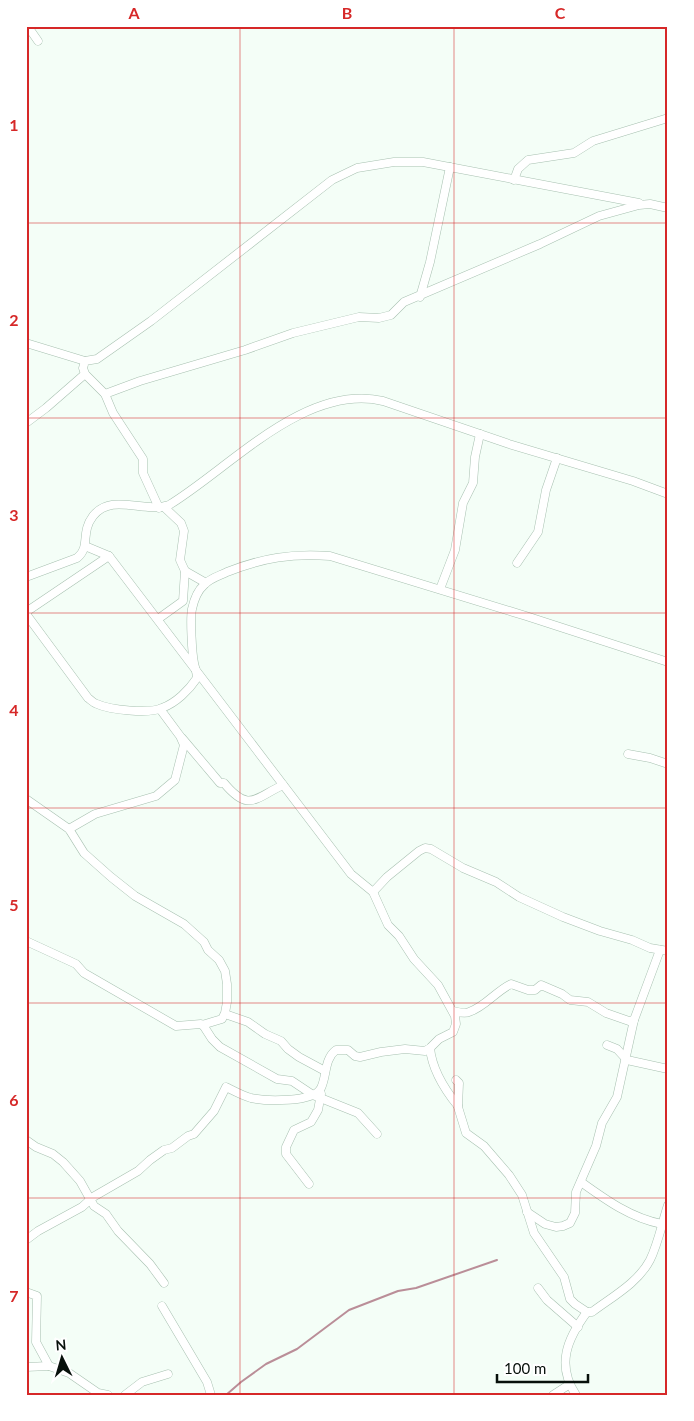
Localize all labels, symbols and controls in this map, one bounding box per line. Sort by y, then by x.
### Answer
text: A [127,3,140,22]
text: B [342,3,352,22]
text: C [555,3,566,22]
text: 1 [9,115,19,134]
text: 2 [9,310,19,329]
text: 3 [9,505,19,524]
text: 4 [9,700,19,719]
text: 5 [9,895,19,914]
text: 6 [9,1090,19,1109]
text: 7 [9,1286,19,1305]
north arrow [38,1334,88,1384]
text: N [55,1336,67,1353]
scale bar [497,1351,588,1383]
text: 100 m [504,1359,546,1377]

